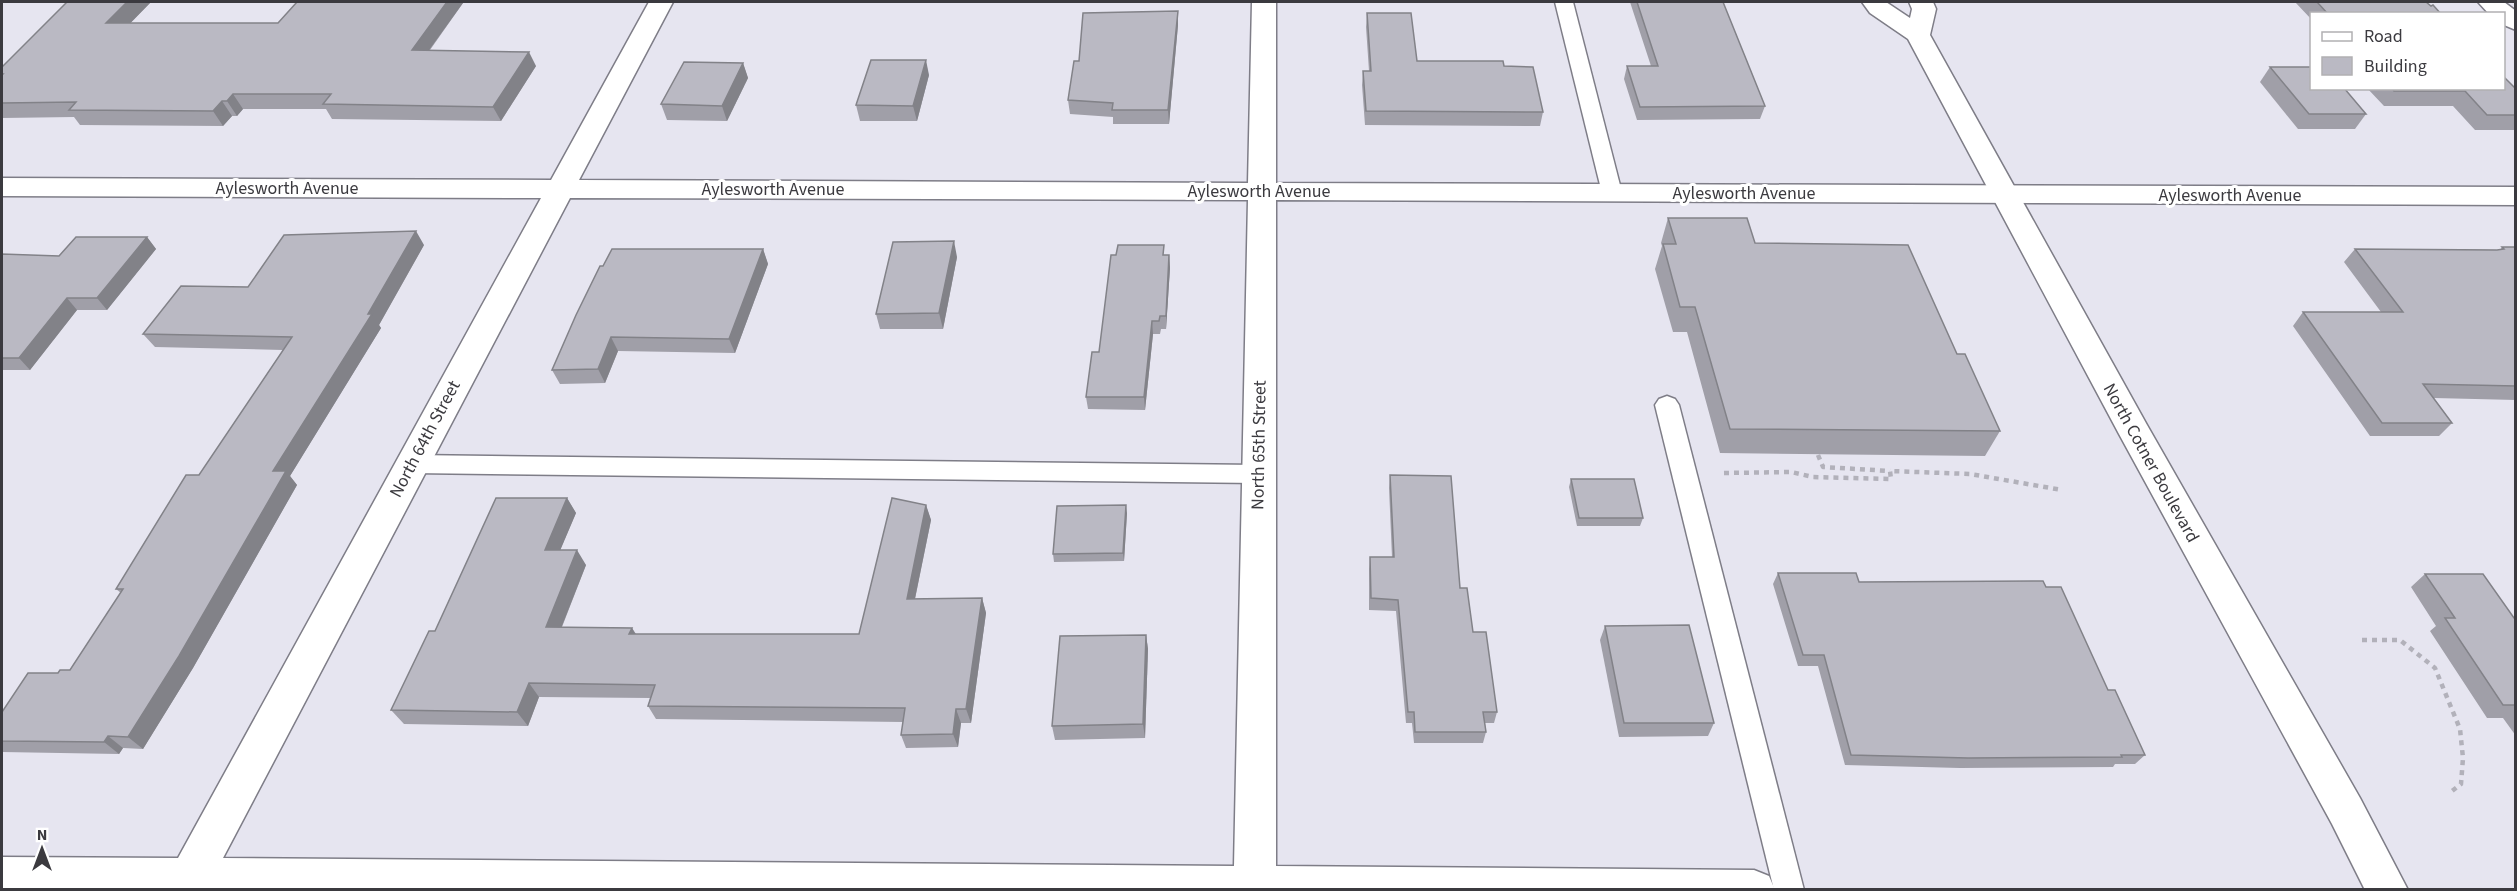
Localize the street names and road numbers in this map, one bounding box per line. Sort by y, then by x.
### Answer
street label: Aylesworth Avenue [216,176,359,201]
street label: Aylesworth Avenue [702,177,845,202]
street label: Aylesworth Avenue [1188,179,1331,204]
street label: Aylesworth Avenue [1673,181,1816,206]
street label: Aylesworth Avenue [2159,183,2302,208]
street label: North 64th Street [384,376,466,502]
street label: North Cotner Boulevard [2097,379,2205,547]
street label: North 65th Street [1245,380,1273,510]

